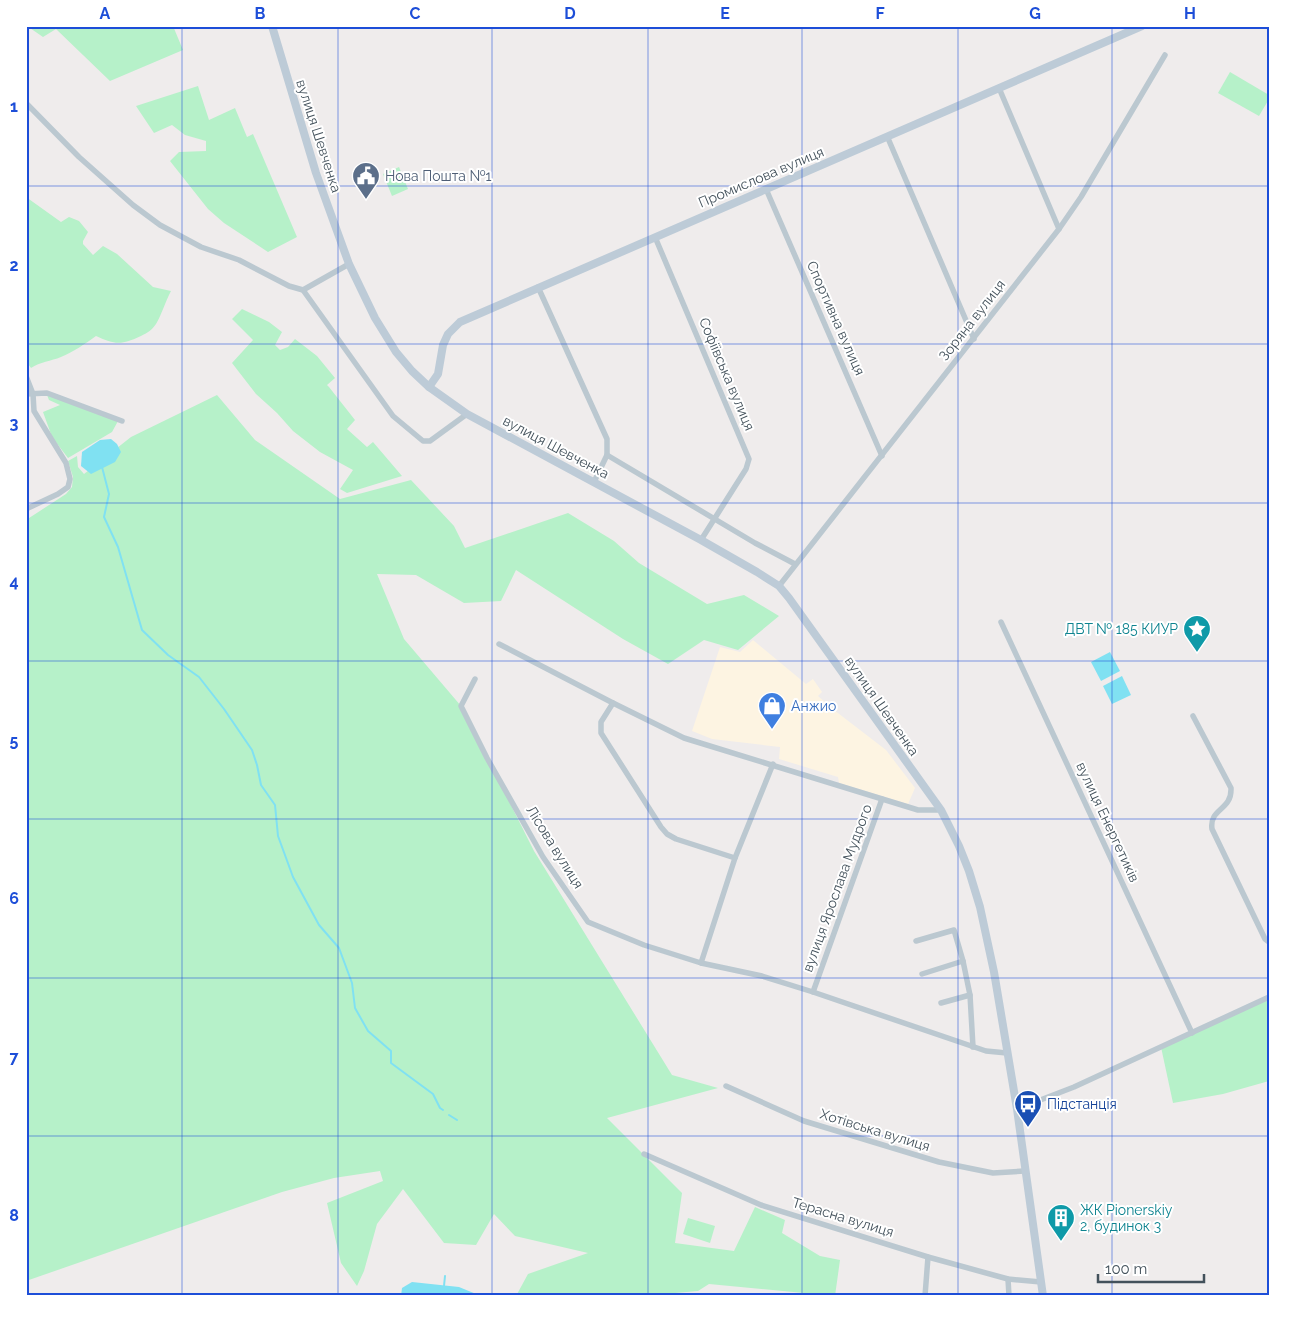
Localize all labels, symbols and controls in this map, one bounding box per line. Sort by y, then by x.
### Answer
text: A [100,4,111,23]
text: B [255,4,266,23]
text: C [410,4,421,23]
text: D [564,4,576,23]
text: E [720,4,730,23]
text: F [875,4,885,23]
text: G [1029,4,1041,23]
text: H [1184,4,1196,23]
street label: вулиця Шевченка [293,78,345,194]
text: 1 [10,97,18,116]
street label: Промислова вулиця [696,143,826,211]
public building icon: Нова Пошта №1 [351,161,381,200]
place label: Нова Пошта №1 [385,168,492,184]
text: 2 [9,256,19,275]
street label: Спортивна вулиця [804,259,868,377]
street label: Зоряна вулиця [936,276,1008,364]
street label: Софіївська вулиця [696,315,758,433]
street label: вулиця Шевченка [500,412,612,482]
text: 3 [10,414,19,433]
text: 4 [9,572,19,591]
place icon: ДВТ № 185 КИУР [1182,614,1212,653]
place label: ДВТ № 185 КИУР [1065,621,1178,637]
street label: вулиця Шевченка [842,653,922,759]
shop icon: Анжио [757,691,787,730]
place label: Анжио [791,698,836,714]
text: 5 [10,731,19,750]
street label: вулиця Енергетиків [1073,759,1143,885]
street label: вулиця Ярослава Мудрого [799,802,875,974]
street label: Лісова вулиця [523,803,587,891]
text: 6 [9,889,19,908]
text: 7 [10,1048,19,1067]
bus stop icon: Підстанція [1013,1089,1043,1128]
place label: Підстанція [1047,1096,1117,1112]
street label: Хотівська вулиця [818,1106,932,1154]
street label: Терасна вулиця [790,1194,896,1240]
place label: ЖК Pionerskiy 2, будинок 3 [1080,1202,1173,1234]
building icon: ЖК Pionerskiy 2, будинок 3 [1046,1203,1076,1242]
text: 8 [9,1206,19,1225]
scale bar [1098,1252,1204,1284]
text: 100 m [1105,1260,1147,1278]

